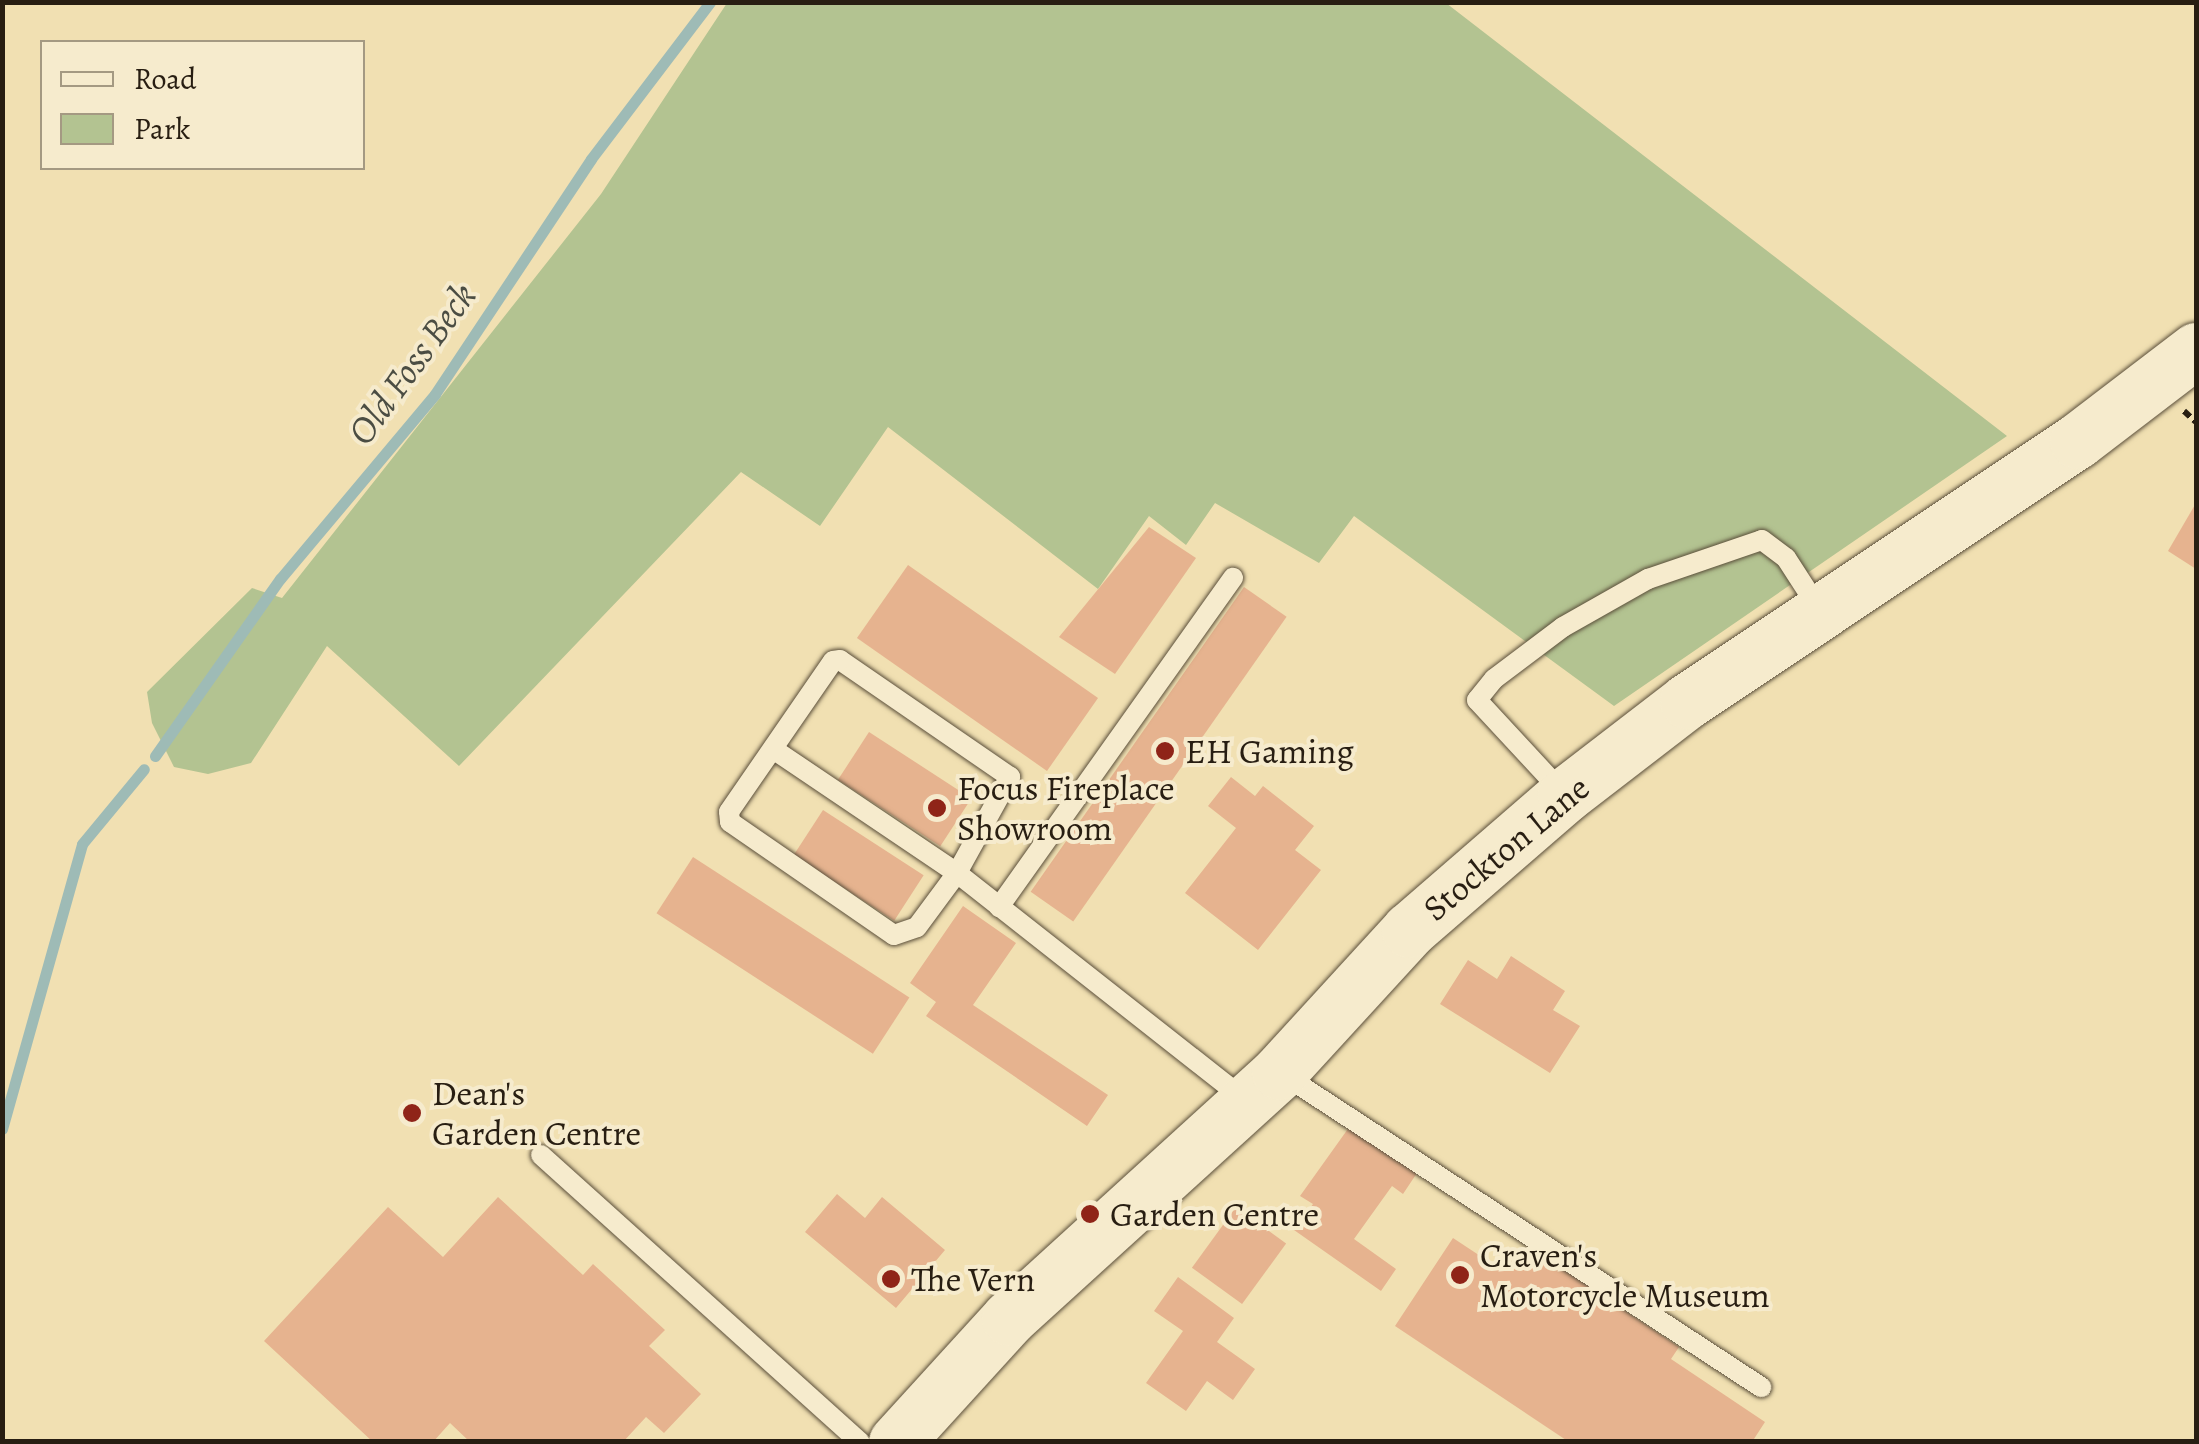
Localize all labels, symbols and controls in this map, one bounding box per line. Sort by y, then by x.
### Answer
legend [40,40,365,170]
text: Road [134,59,196,99]
text: Park [134,109,190,149]
water label: Old Foss Beck [338,274,486,454]
place label: EH Gaming [1185,730,1354,772]
marker: EH Gaming [1154,740,1176,762]
street label: Stockton Lane [1414,766,1598,930]
place label: Focus Fireplace Showroom [957,767,1175,849]
marker: Focus Fireplace Showroom [926,797,948,819]
place label: Dean's Garden Centre [432,1072,641,1154]
marker: Dean's Garden Centre [401,1102,423,1124]
place label: Garden Centre [1110,1193,1319,1235]
marker: Garden Centre [1079,1203,1101,1225]
place label: Craven's Motorcycle Museum [1480,1234,1770,1316]
place label: The Vern [911,1258,1035,1300]
marker: Craven's Motorcycle Museum [1449,1264,1471,1286]
marker: The Vern [880,1268,902,1290]

